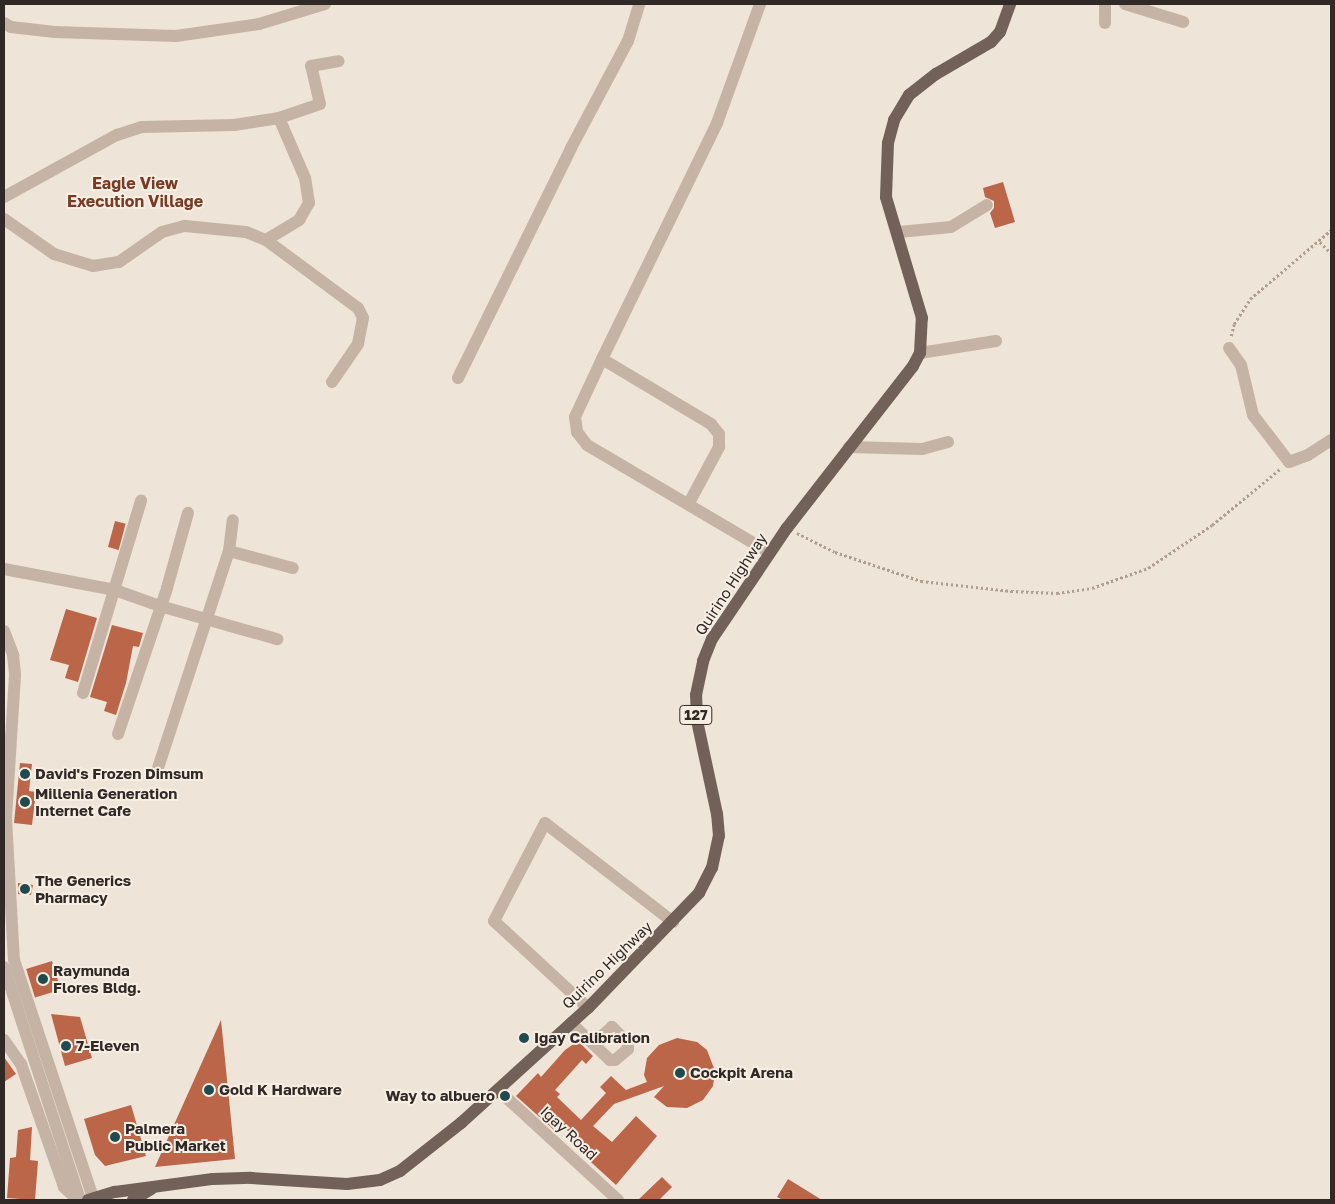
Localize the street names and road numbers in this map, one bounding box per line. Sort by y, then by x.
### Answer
street label: Quirino Highway [691,530,771,638]
road number: 127 [678,704,714,726]
street label: Quirino Highway [558,917,656,1013]
street label: Igay Road [537,1102,601,1164]

